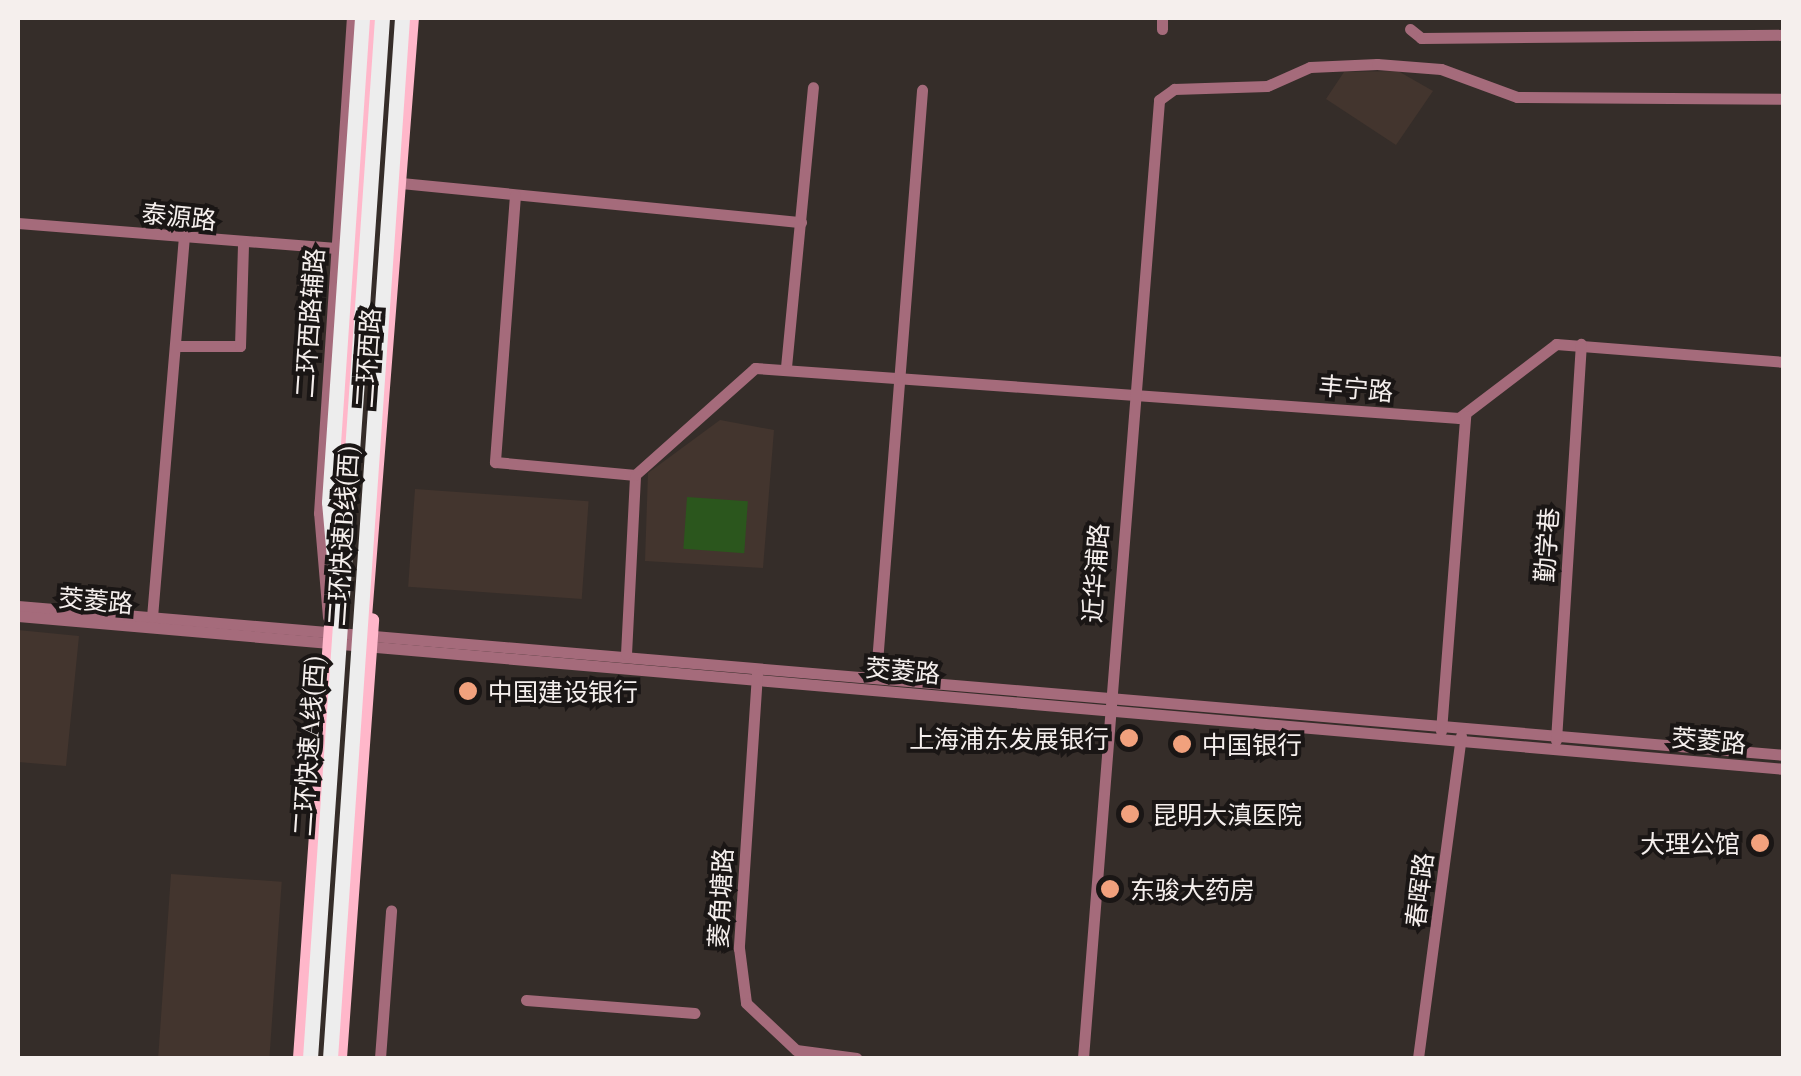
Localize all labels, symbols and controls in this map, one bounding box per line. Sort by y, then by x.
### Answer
street label: 泰源路 [140,197,218,235]
street label: 二环西路辅路 [289,247,329,399]
street label: 二环西路 [349,307,385,409]
street label: 丰宁路 [1317,370,1395,406]
street label: 二环快速B线(西) [321,445,363,627]
street label: 勤学巷 [1528,507,1564,583]
street label: 近华浦路 [1077,522,1113,624]
street label: 茭菱路 [57,582,135,618]
street label: 茭菱路 [864,652,942,688]
street label: 二环快速A线(西) [287,655,329,837]
place label: 中国建设银行 [488,676,638,706]
marker: 中国建设银行 [457,680,479,702]
street label: 茭菱路 [1670,722,1748,758]
place label: 上海浦东发展银行 [909,723,1109,753]
marker: 上海浦东发展银行 [1118,727,1140,749]
place label: 中国银行 [1202,729,1302,759]
marker: 中国银行 [1171,733,1193,755]
place label: 昆明大滇医院 [1152,799,1302,829]
marker: 昆明大滇医院 [1117,801,1143,827]
place label: 大理公馆 [1640,828,1740,858]
marker: 大理公馆 [1749,832,1771,854]
street label: 菱角塘路 [702,847,738,949]
street label: 春晖路 [1400,851,1438,929]
place label: 东骏大药房 [1130,874,1255,904]
marker: 东骏大药房 [1099,878,1121,900]

